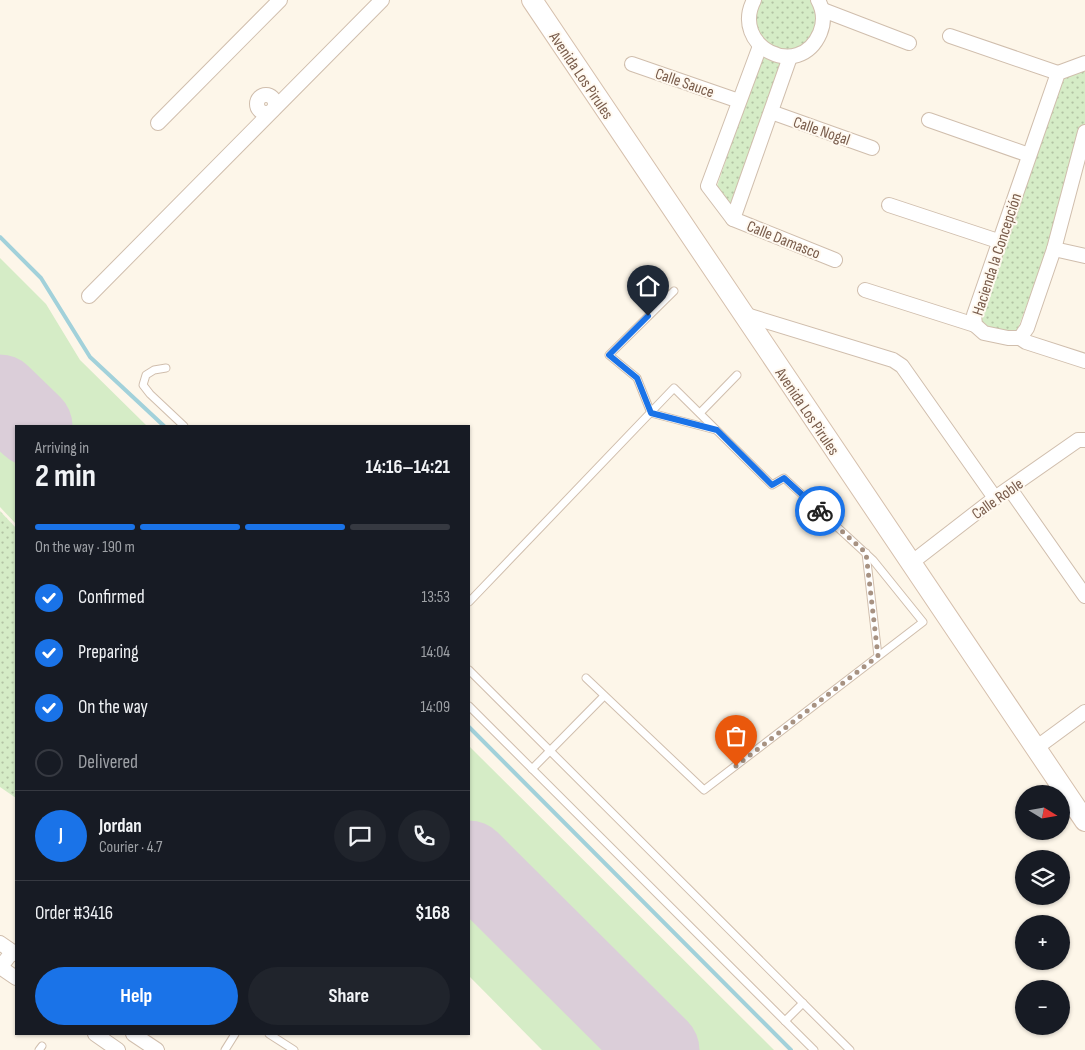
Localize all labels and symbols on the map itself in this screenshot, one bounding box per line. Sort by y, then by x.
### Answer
street label: Avenida Los Pirules [544,28,617,123]
street label: Calle Sauce [653,64,716,102]
street label: Calle Nogal [791,113,852,150]
street label: Hacienda la Concepción [969,191,1026,318]
street label: Calle Damasco [744,217,823,264]
pin [627,265,669,316]
street label: Avenida Los Pirules [770,364,843,459]
street label: Calle Roble [968,475,1027,524]
courier [795,486,845,536]
pin [715,715,757,766]
north arrow [1015,785,1070,840]

